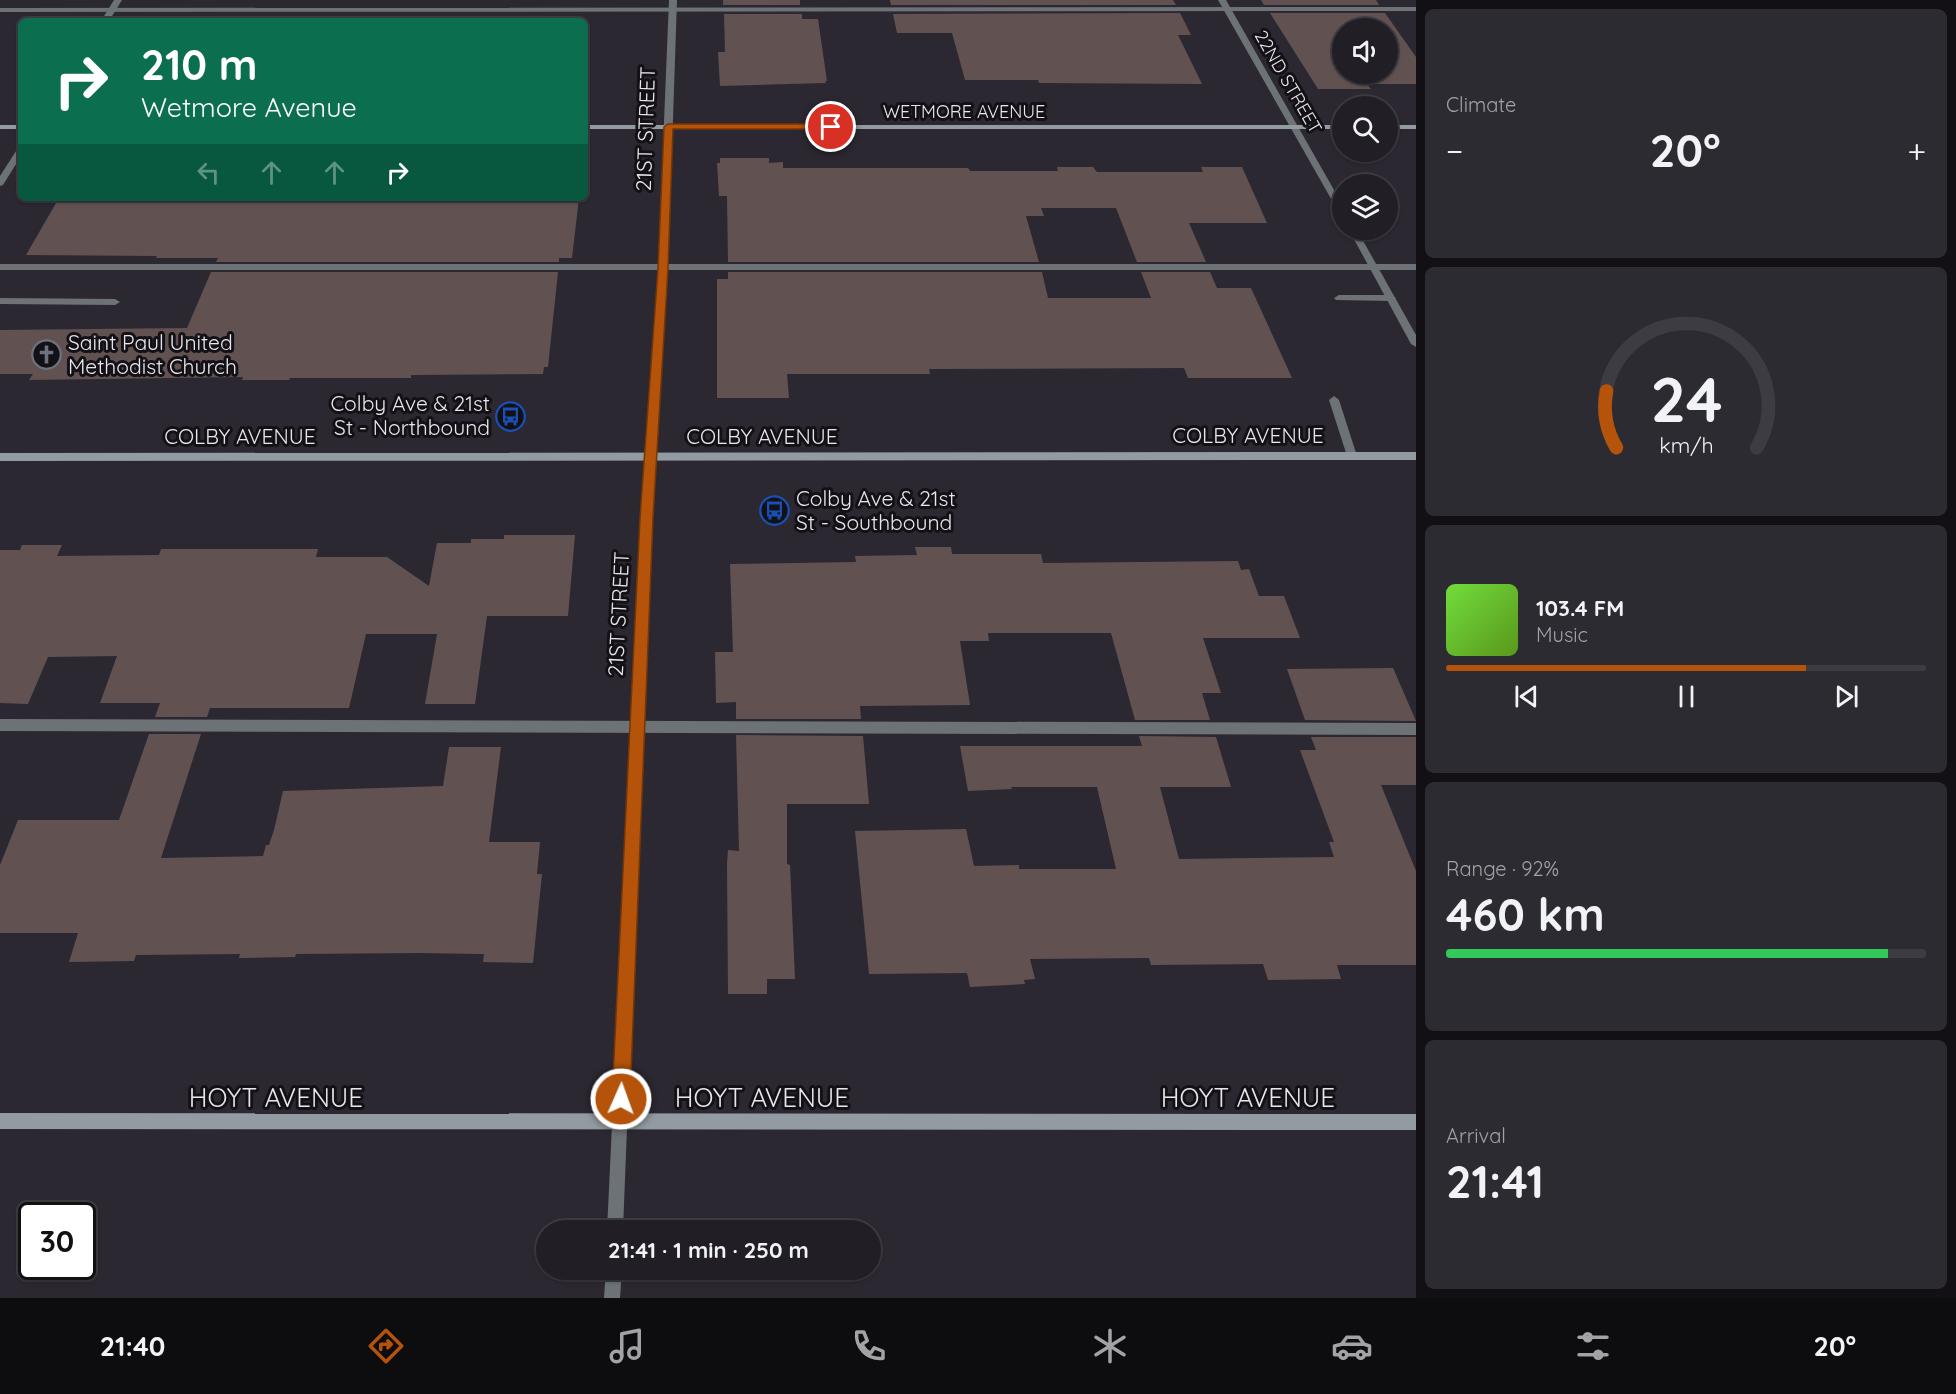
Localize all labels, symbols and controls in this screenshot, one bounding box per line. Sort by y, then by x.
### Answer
map controls [1332,18,1398,240]
button: sound [1332,18,1398,84]
street label: 22ND STREET [1250,26,1327,138]
text: 210 m [141,38,258,91]
icon: right [42,42,120,120]
street label: 21ST STREET [630,66,660,192]
text: Wetmore Avenue [141,90,357,124]
text: Climate [1446,92,1516,117]
button: search [1332,96,1398,162]
street label: WETMORE AVENUE [883,100,1045,123]
pin [805,101,856,152]
icon: arrive [814,110,847,143]
text: 20° [1650,122,1721,178]
text: − [1446,130,1463,171]
text: + [1907,130,1926,171]
icon: left [192,156,225,189]
icon: ahead [255,156,288,189]
icon: ahead [318,156,351,189]
icon: right [381,156,414,189]
button: layers [1332,174,1398,240]
place label: Saint Paul United Methodist Church [68,329,237,379]
church icon: Saint Paul United Methodist Church [31,339,63,371]
text: 24 [1650,360,1722,438]
place label: Colby Ave & 21st St - Northbound [330,390,490,440]
bus stop icon: Colby Ave & 21st St - Northbound [495,400,527,432]
street label: COLBY AVENUE [1172,422,1324,448]
street label: COLBY AVENUE [164,423,316,449]
street label: COLBY AVENUE [686,423,838,449]
text: km/h [1659,433,1713,459]
place label: Colby Ave & 21st St - Southbound [796,485,956,535]
bus stop icon: Colby Ave & 21st St - Southbound [759,495,791,527]
street label: 21ST STREET [602,551,634,677]
text: 103.4 FM [1536,594,1624,622]
text: Music [1536,622,1588,647]
icon: previous [1510,680,1543,713]
icon: pause [1670,680,1703,713]
icon: next [1830,680,1863,713]
text: Range · 92% [1446,856,1559,881]
text: 460 km [1446,886,1605,942]
position arrow [589,1067,653,1131]
street label: HOYT AVENUE [189,1081,363,1114]
street label: HOYT AVENUE [675,1081,849,1114]
street label: HOYT AVENUE [1161,1081,1335,1114]
text: Arrival [1446,1123,1506,1148]
text: 21:41 [1446,1153,1544,1209]
speed limit sign: 30 [18,1202,96,1280]
text: 21:41 · 1 min · 250 m [608,1236,809,1264]
icon: directions [365,1325,407,1367]
icon: music [606,1325,648,1367]
icon: phone [848,1325,890,1367]
icon: climate [1089,1325,1131,1367]
icon: car [1331,1325,1373,1367]
icon: filters [1572,1325,1614,1367]
text: 21:40 [100,1329,165,1363]
text: 20° [1814,1329,1856,1363]

